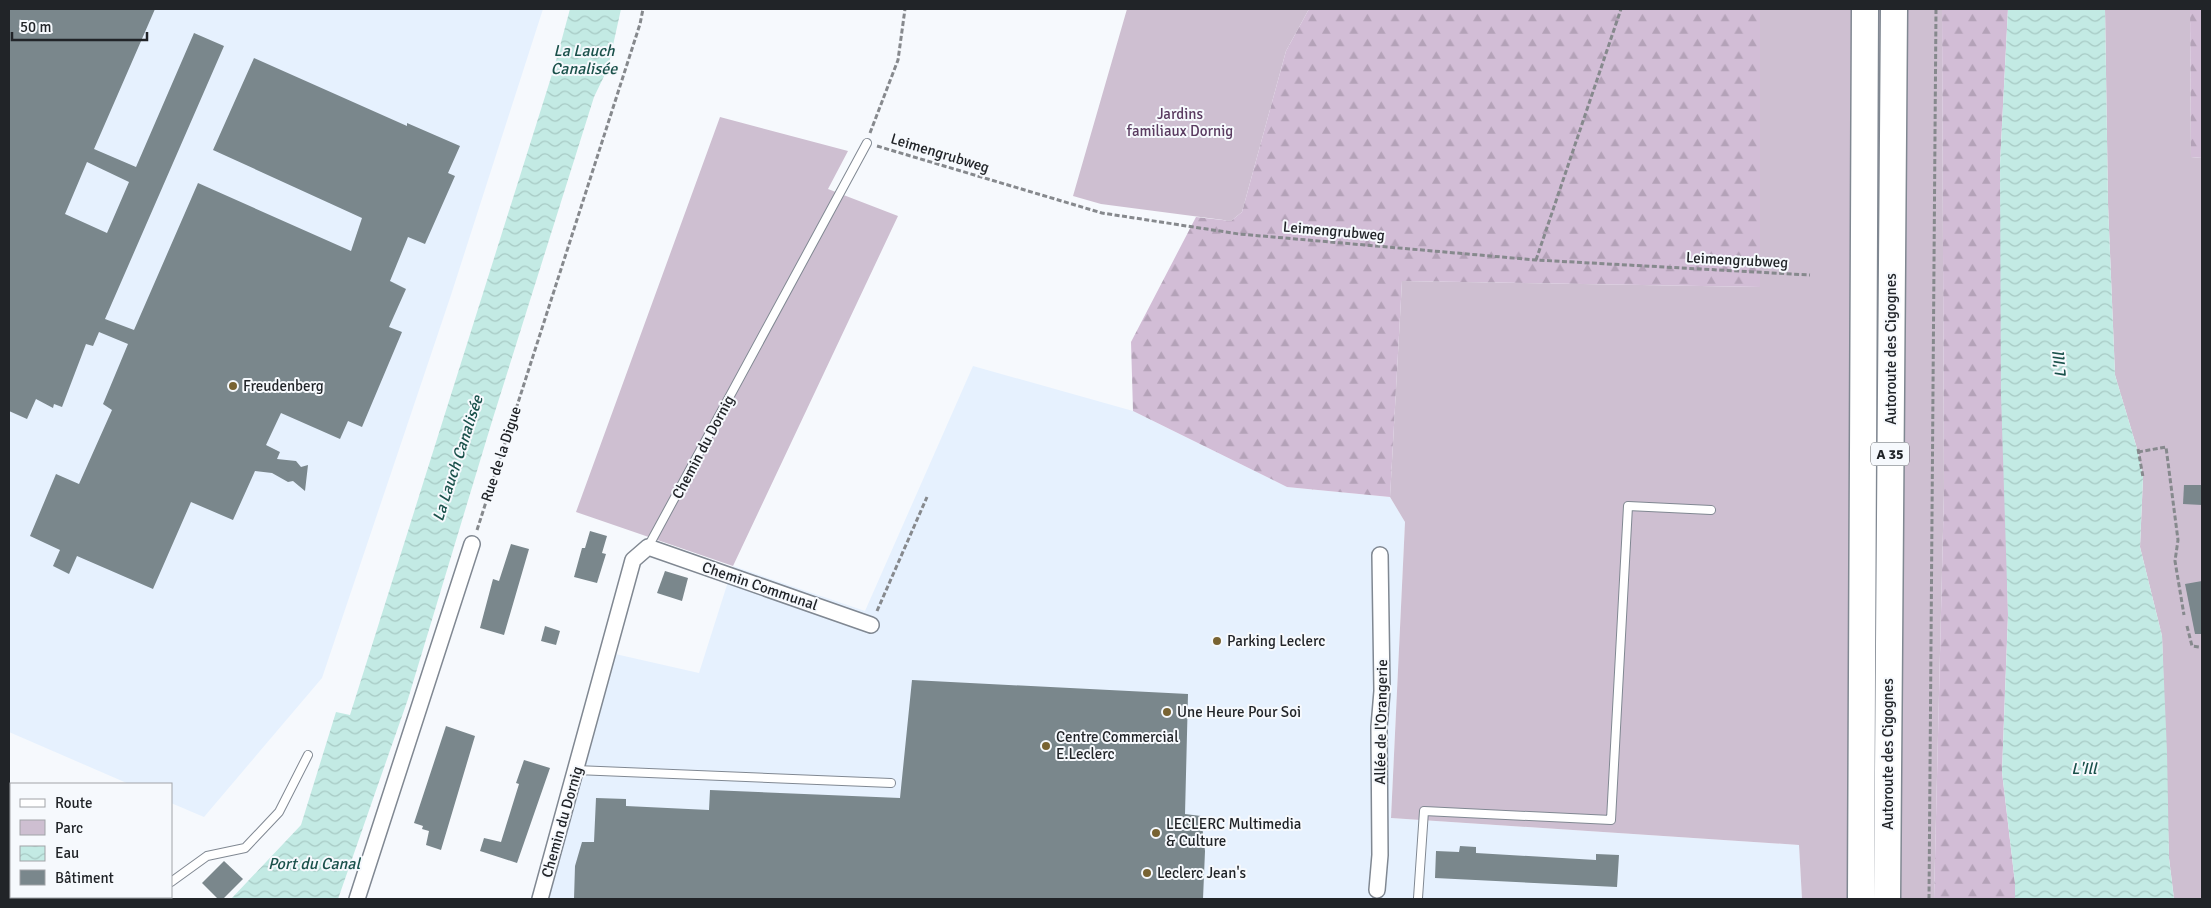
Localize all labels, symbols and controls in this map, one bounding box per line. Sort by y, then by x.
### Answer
scale bar [12,10,148,42]
text: 50 m [20,18,51,36]
water label: La Lauch Canalisée [551,41,618,79]
park label: Jardins familiaux Dornig [1127,105,1233,140]
street label: Leimengrubweg [888,129,992,177]
street label: Leimengrubweg [1282,218,1386,244]
street label: Leimengrubweg [1685,248,1789,272]
street label: Autoroute des Cigognes [1882,273,1900,425]
water label: L'Ill [2049,350,2071,378]
place label: Freudenberg [243,377,324,395]
marker: Freudenberg [227,380,239,392]
water label: La Lauch Canalisée [428,392,488,524]
street label: Chemin du Dornig [668,392,738,502]
street label: Rue de la Digue [477,404,525,504]
road number: A 35 [1871,442,1909,466]
street label: Chemin Communal [700,558,820,614]
place label: Parking Leclerc [1227,632,1325,650]
marker: Parking Leclerc [1211,635,1223,647]
street label: Allée de l'Orangerie [1371,659,1391,785]
street label: Autoroute des Cigognes [1879,678,1897,830]
place label: Une Heure Pour Soi [1177,703,1301,721]
marker: Une Heure Pour Soi [1161,706,1173,718]
place label: Centre Commercial E.Leclerc [1056,728,1179,763]
marker: Centre Commercial E.Leclerc [1040,740,1052,752]
water label: L'Ill [2071,759,2098,779]
street label: Chemin du Dornig [538,764,587,880]
legend [10,783,172,898]
text: Route [55,794,92,812]
place label: LECLERC Multimedia & Culture [1166,815,1301,850]
text: Parc [55,819,83,837]
marker: LECLERC Multimedia & Culture [1150,827,1162,839]
text: Eau [55,844,79,862]
water label: Port du Canal [268,854,361,874]
place label: Leclerc Jean's [1157,864,1246,882]
marker: Leclerc Jean's [1141,867,1153,879]
text: Bâtiment [55,869,114,887]

